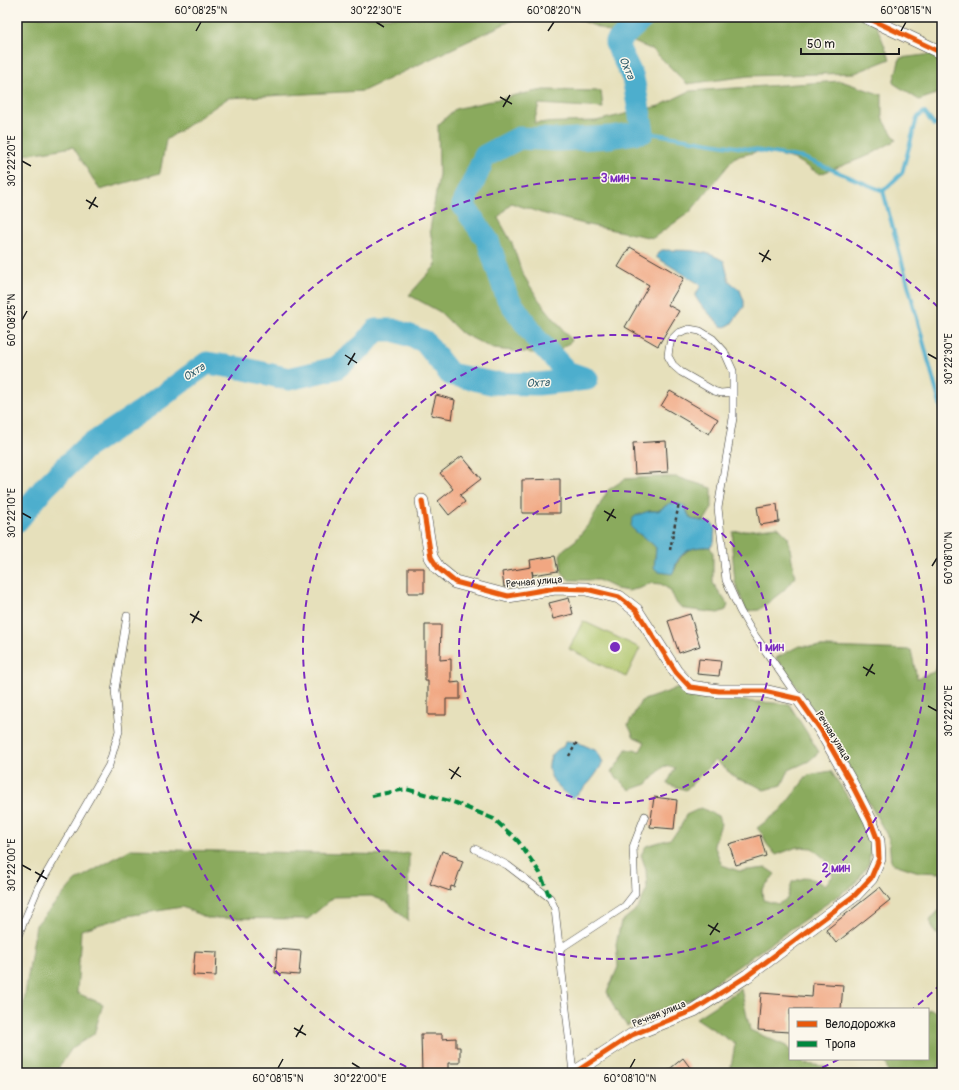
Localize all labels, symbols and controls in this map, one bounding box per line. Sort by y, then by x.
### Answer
text: 60°08'25"N [175,5,228,17]
text: 30°22'30"E [350,5,402,17]
text: 60°08'20"N [527,5,581,17]
text: 60°08'15"N [880,5,932,17]
scale bar [801,30,899,56]
text: 50 m [807,37,835,52]
water label: Охта [616,55,638,82]
text: 30°22'20"E [6,135,18,187]
text: 3 мин [601,171,629,186]
text: 60°08'25"N [6,293,18,346]
text: 30°22'30"E [943,333,955,385]
water label: Охта [181,360,208,384]
water label: Охта [526,376,551,390]
text: 30°22'10"E [6,488,18,538]
text: 60°08'10"N [943,532,955,584]
street label: Речная улица [505,574,563,590]
centre of rings [608,640,622,654]
text: 1 мин [758,640,784,655]
text: 30°22'20"E [943,685,955,737]
street label: Речная улица [813,709,853,763]
text: 30°22'00"E [6,839,18,891]
text: 2 мин [822,861,850,876]
street label: Речная улица [631,998,688,1030]
legend [789,1008,929,1060]
text: Велодорожка [825,1017,896,1032]
text: Тропа [825,1037,856,1052]
text: 60°08'15"N [252,1073,304,1085]
text: 30°22'00"E [334,1073,386,1085]
text: 60°08'10"N [604,1073,656,1085]

